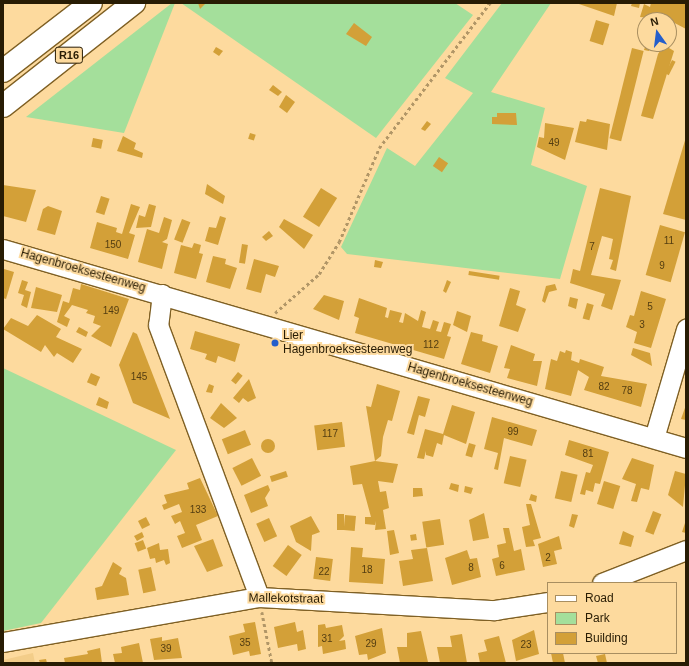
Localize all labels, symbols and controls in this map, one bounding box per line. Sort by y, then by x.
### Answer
north arrow [637,12,677,52]
text: N [649,15,660,28]
road number: R16 [54,46,84,64]
house number: 49 [548,137,560,149]
house number: 11 [664,235,674,247]
house number: 150 [105,239,121,251]
house number: 7 [589,241,595,253]
street label: Hagenbroeksesteenweg [19,246,147,296]
house number: 9 [659,260,665,272]
house number: 5 [647,301,653,313]
house number: 149 [103,305,119,317]
house number: 3 [639,319,645,331]
place label: Lier Hagenbroeksesteenweg [283,329,412,357]
marker: Lier Hagenbroeksesteenweg [270,338,280,348]
house number: 112 [423,339,439,351]
street label: Hagenbroeksesteenweg [406,360,534,410]
house number: 145 [131,371,147,383]
house number: 82 [598,381,610,393]
house number: 78 [621,385,633,397]
house number: 99 [507,426,519,438]
house number: 117 [322,428,338,440]
house number: 81 [582,448,594,460]
house number: 133 [190,504,206,516]
house number: 2 [545,552,551,564]
house number: 6 [499,560,505,572]
house number: 8 [468,562,474,574]
house number: 18 [361,564,373,576]
house number: 22 [318,566,330,578]
legend [547,582,677,654]
street label: Mallekotstraat [249,591,323,607]
text: Road [585,591,614,605]
text: Park [585,611,610,625]
text: Building [585,631,628,645]
house number: 31 [321,633,333,645]
house number: 35 [239,637,251,649]
house number: 29 [365,638,377,650]
house number: 23 [520,639,532,651]
house number: 39 [160,643,172,655]

